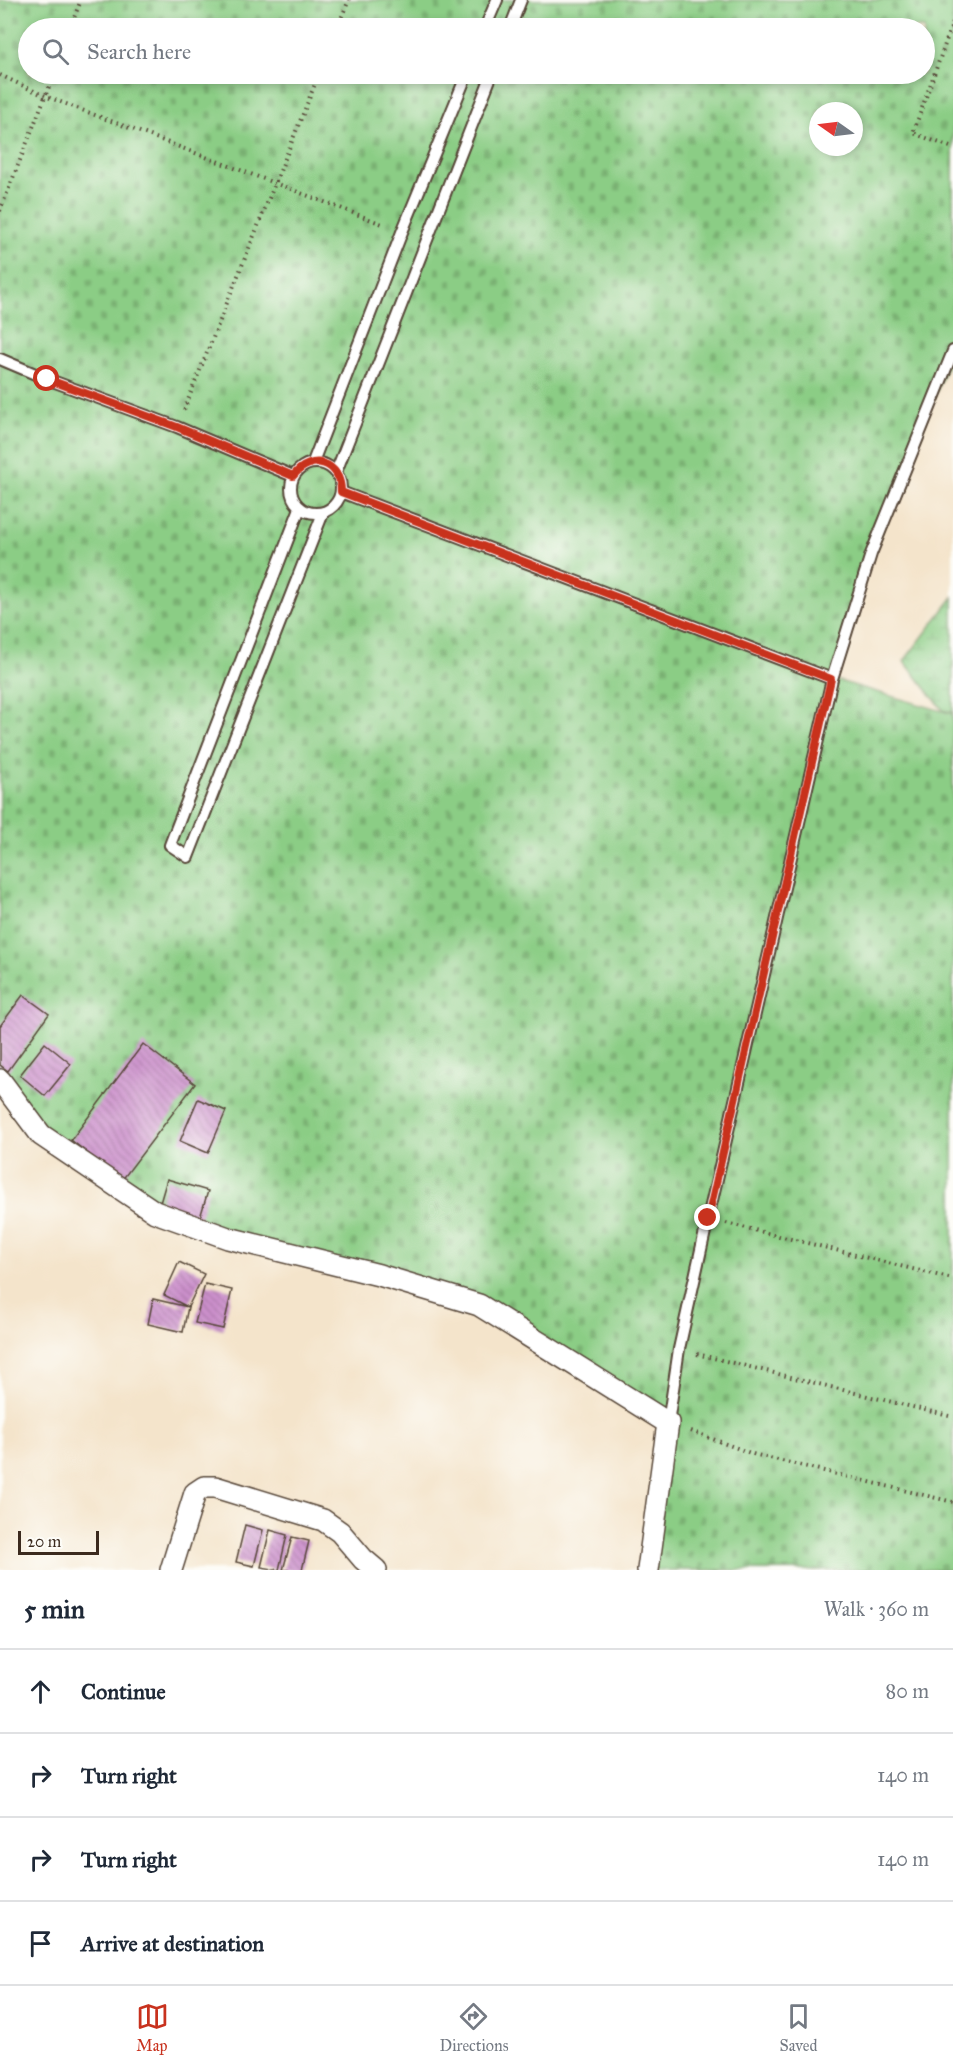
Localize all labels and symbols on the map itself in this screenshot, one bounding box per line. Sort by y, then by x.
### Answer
north arrow [809,102,863,156]
route start [33,365,59,391]
route end [694,1204,720,1230]
scale bar [18,1528,99,1556]

